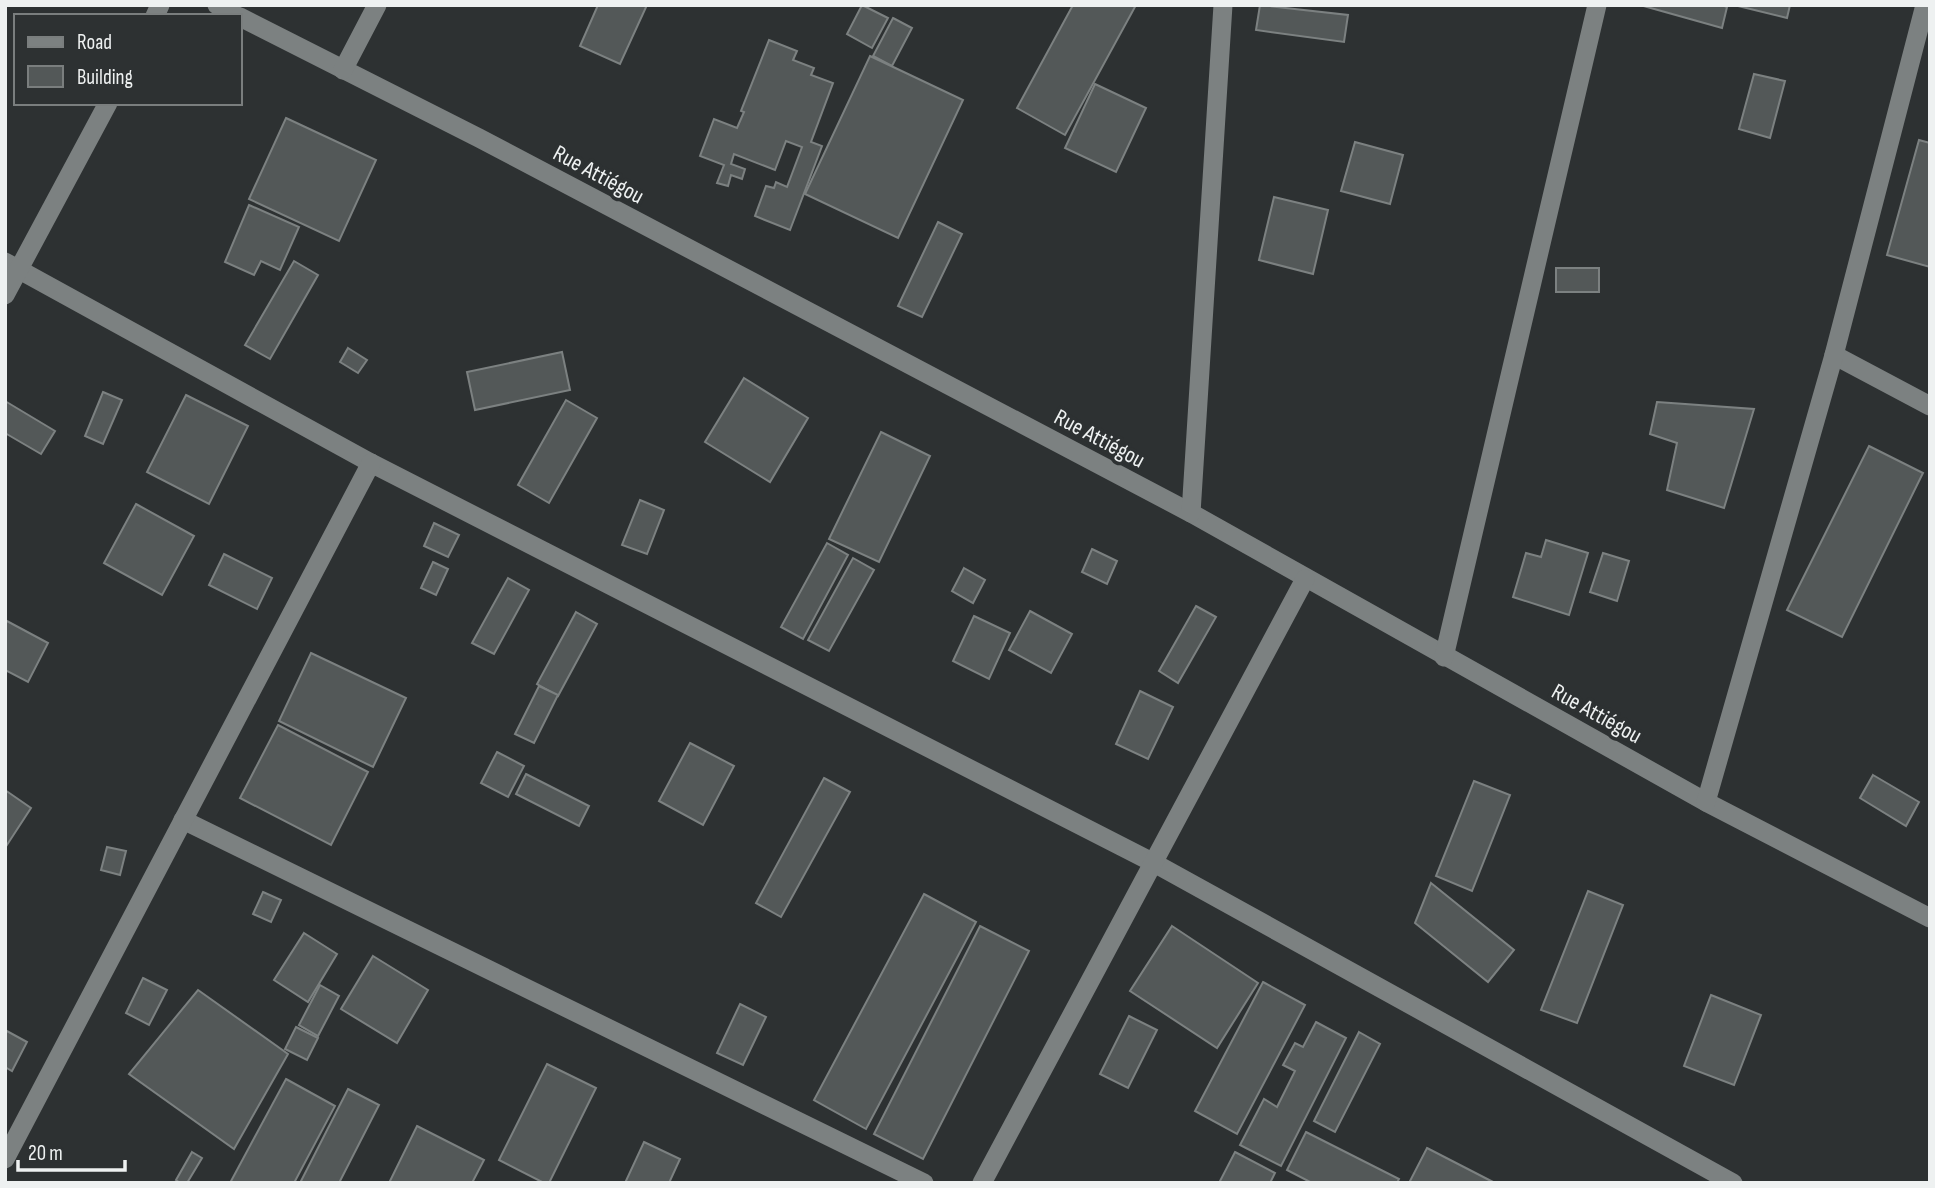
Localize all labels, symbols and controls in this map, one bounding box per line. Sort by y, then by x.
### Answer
legend [14,14,242,105]
text: Road [77,30,112,55]
text: Building [77,65,133,90]
street label: Rue Attiégou [548,139,649,210]
street label: Rue Attiégou [1049,403,1150,474]
street label: Rue Attiégou [1547,678,1647,750]
scale bar [18,1128,124,1172]
text: 20 m [28,1141,63,1166]

